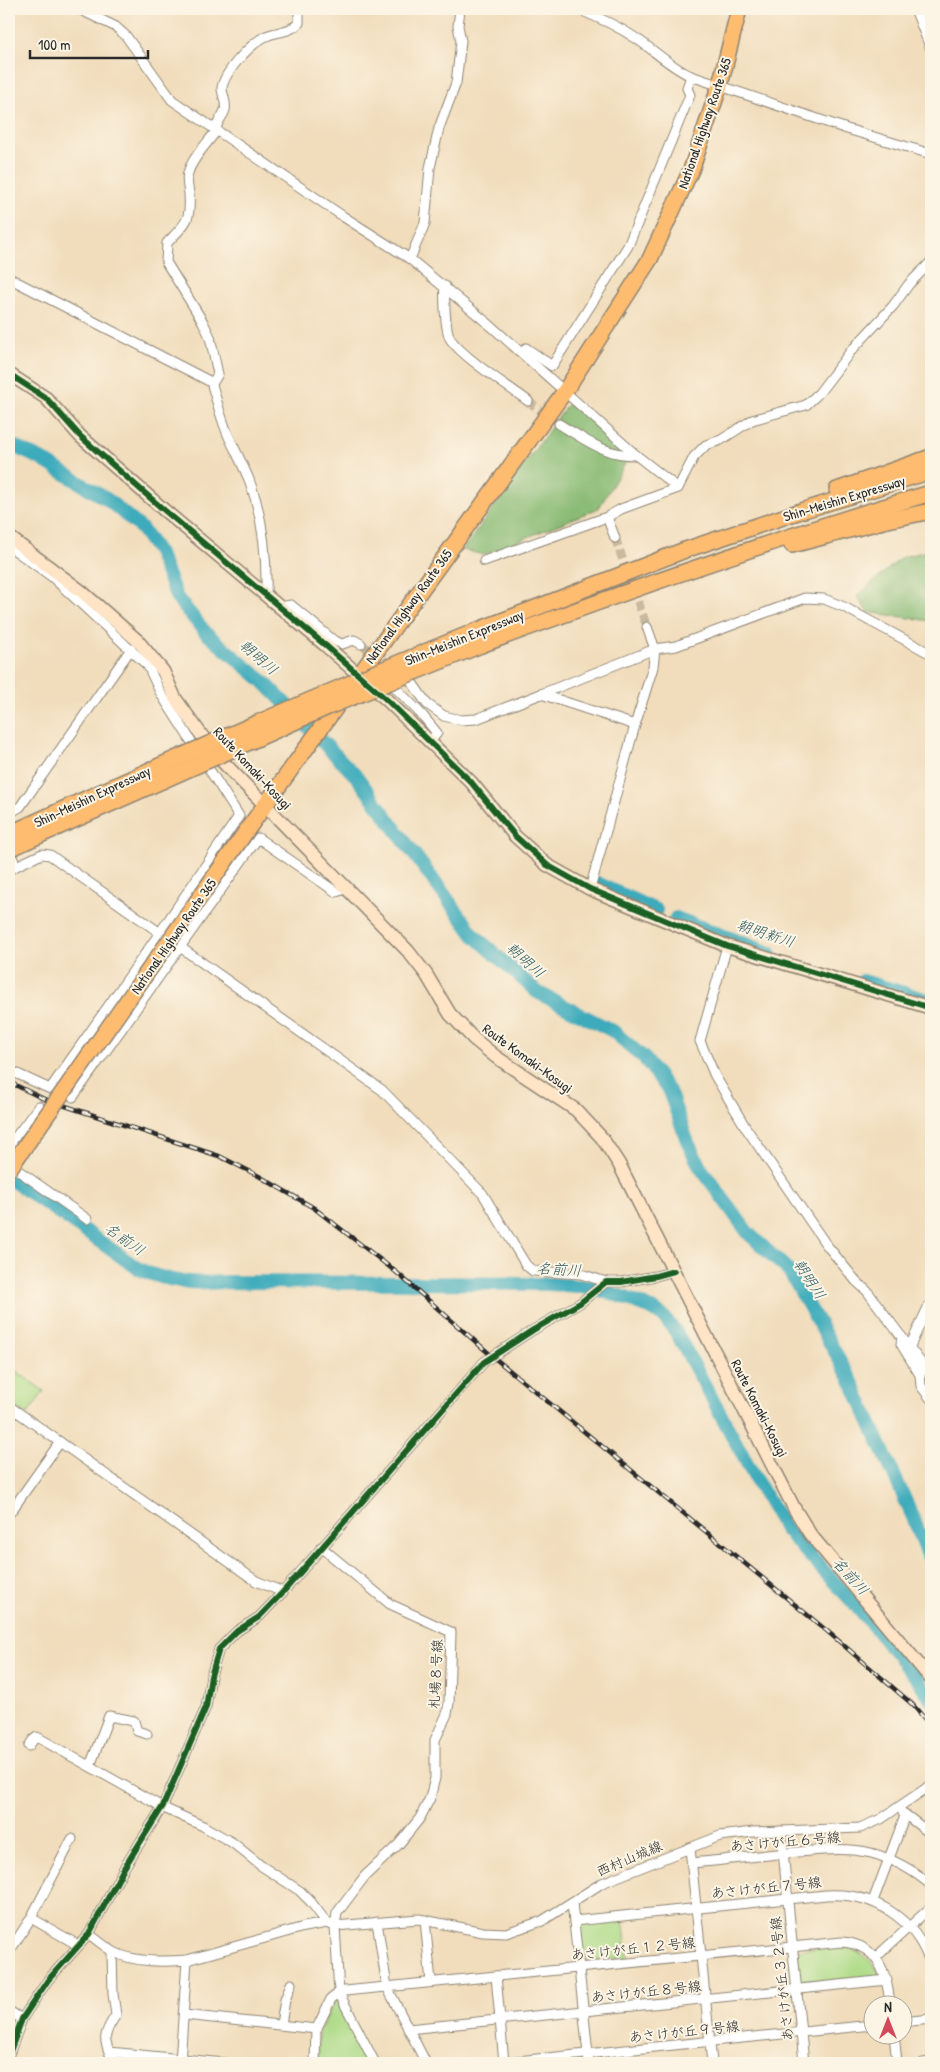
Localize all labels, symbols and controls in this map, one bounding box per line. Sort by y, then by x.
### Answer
scale bar [30,28,148,60]
text: 100 m [38,34,71,55]
street label: National Highway Route 365 [673,55,736,191]
street label: Shin-Meishin Expressway [781,470,908,527]
street label: National Highway Route 365 [360,545,457,668]
street label: Shin-Meishin Expressway [402,604,527,670]
water label: 朝明川 [235,634,283,680]
street label: Route Komaki-Kosugi [209,722,296,814]
street label: Shin-Meishin Expressway [31,761,154,832]
street label: National Highway Route 365 [126,874,221,998]
water label: 朝明新川 [734,914,798,952]
water label: 朝明川 [502,937,550,983]
street label: Route Komaki-Kosugi [479,1019,577,1098]
water label: 名前川 [101,1217,149,1261]
water label: 朝明川 [789,1254,831,1304]
water label: 名前川 [536,1257,582,1281]
street label: Route Komaki-Kosugi [726,1356,793,1460]
water label: 名前川 [828,1552,874,1600]
street label: 札場８号線 [424,1639,446,1709]
street label: あさけが丘６号線 [729,1827,841,1855]
street label: 西村山城線 [593,1836,665,1880]
street label: あさけが丘７号線 [710,1872,822,1902]
street label: あさけが丘３２号線 [765,1916,797,2042]
street label: あさけが丘１２号線 [570,1932,696,1964]
street label: あさけが丘８号線 [590,1976,702,2006]
north arrow [862,1994,912,2044]
text: N [884,1997,892,2016]
street label: あさけが丘９号線 [628,2016,740,2046]

